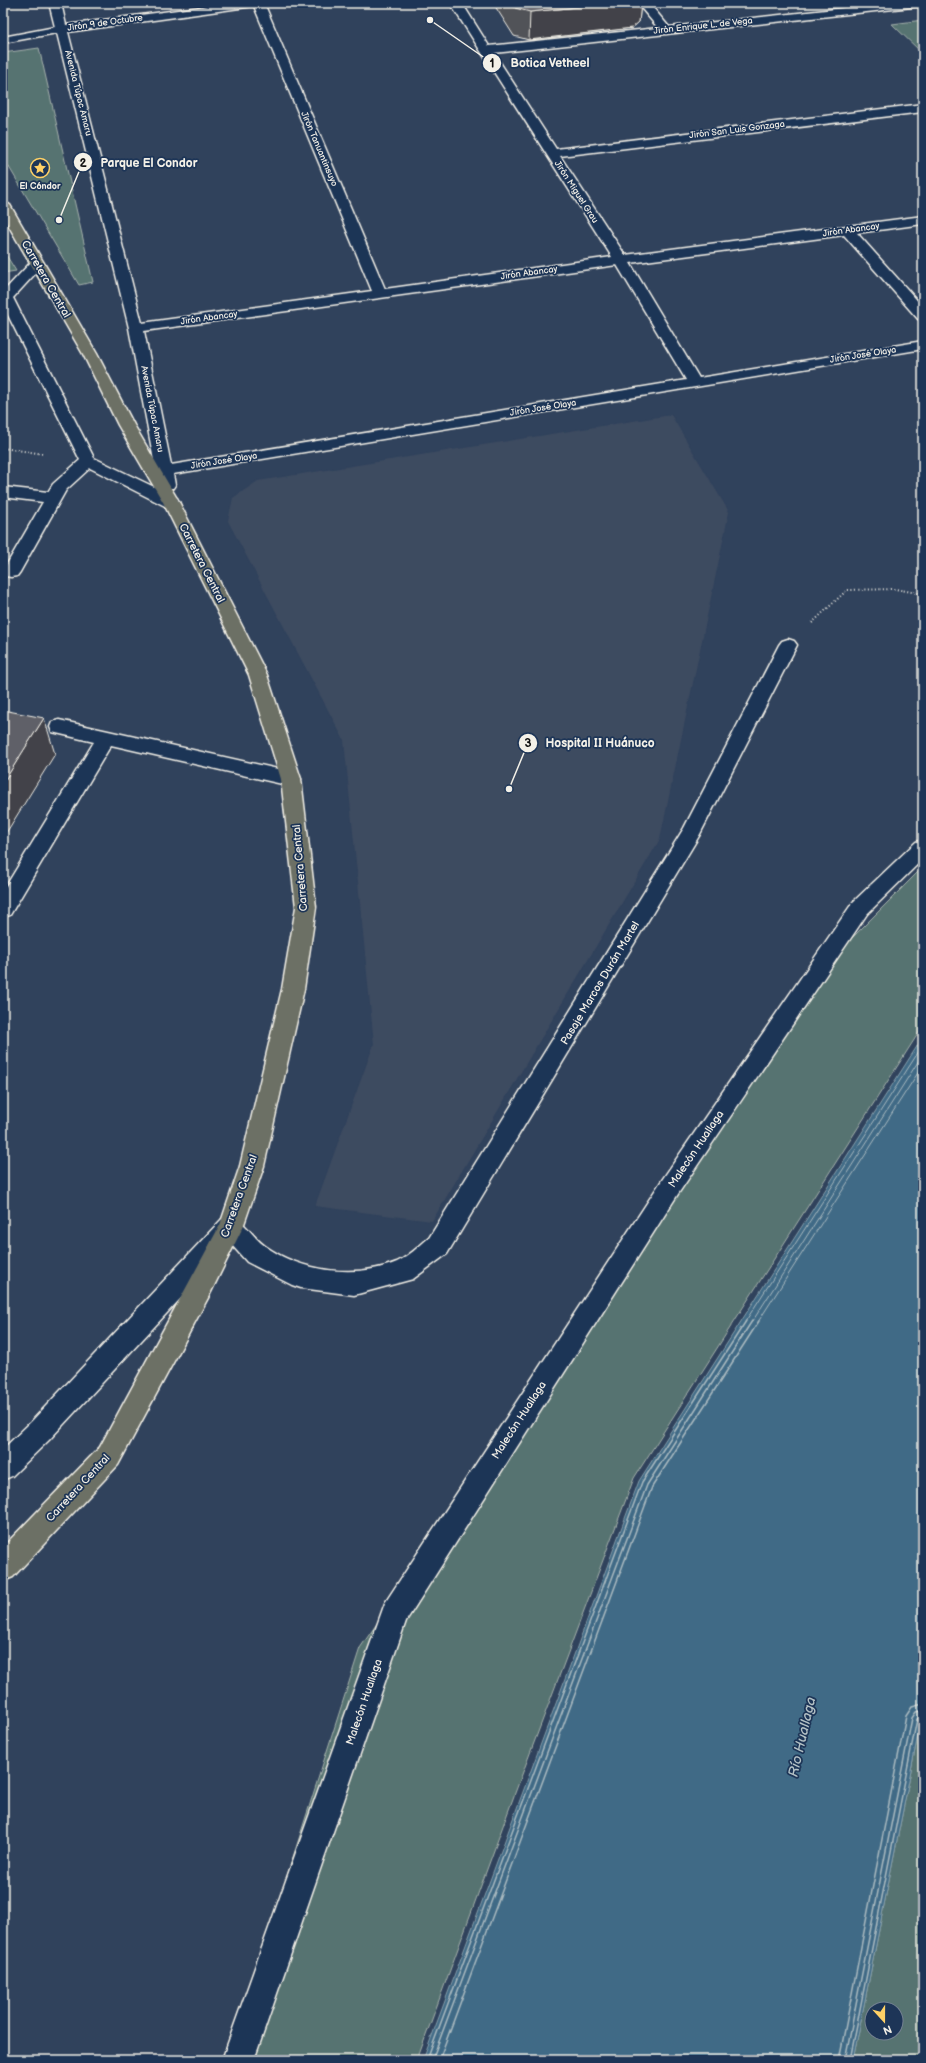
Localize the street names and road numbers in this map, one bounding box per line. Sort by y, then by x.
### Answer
street label: Jirón 9 de Octubre [67,12,144,34]
street label: Jirón Enrique L. de Vega [653,15,753,37]
street label: Avenida Túpac Amaru [62,49,94,137]
street label: Jirón Tanuantinsuyo [298,110,340,188]
street label: Jirón San Luis Gonzaga [689,119,785,141]
street label: Jirón Miguel Grau [552,159,600,225]
street label: Jirón Abancay [822,220,881,239]
street label: Carretera Central [19,238,73,320]
street label: Jirón Abancay [500,263,559,282]
street label: Jirón Abancay [180,308,239,327]
street label: Jirón José Olaya [829,344,897,366]
street label: Avenida Túpac Amaru [138,365,166,453]
street label: Jirón José Olaya [509,397,577,419]
street label: Jirón José Olaya [190,450,258,472]
street label: Carretera Central [176,521,228,605]
street label: Carretera Central [290,824,310,912]
street label: Pasaje Marcos Durán Martel [558,919,642,1047]
street label: Malecón Huallaga [665,1108,727,1190]
street label: Carretera Central [218,1153,260,1239]
street label: Malecón Huallaga [489,1379,549,1461]
street label: Carretera Central [44,1452,112,1524]
street label: Malecón Huallaga [343,1657,385,1747]

